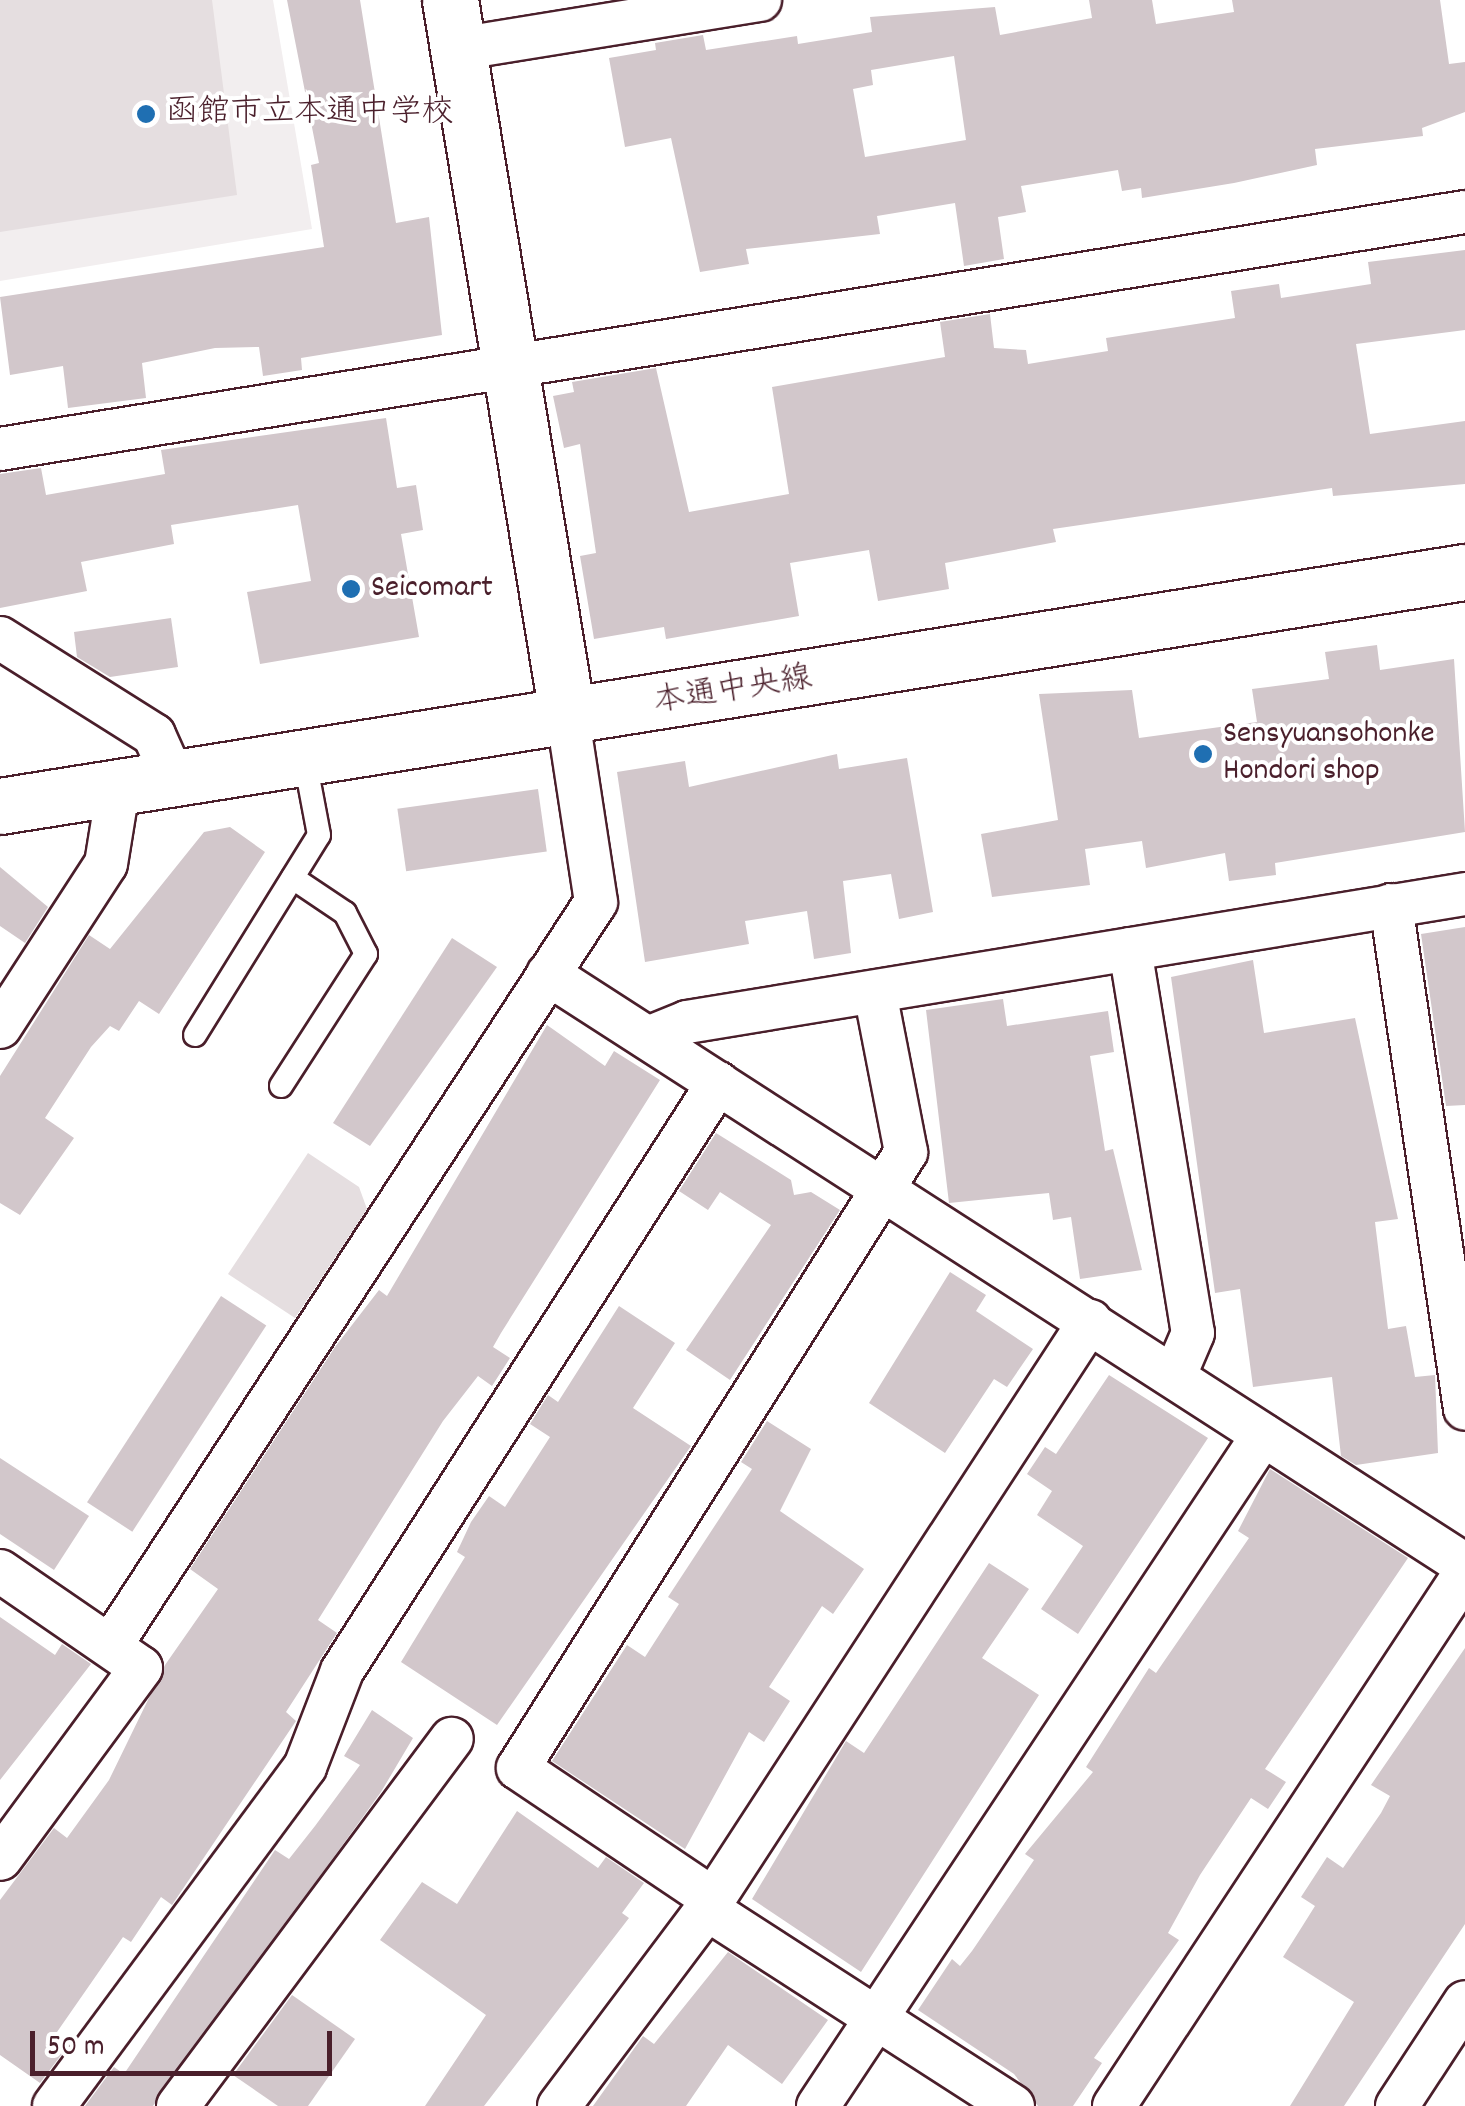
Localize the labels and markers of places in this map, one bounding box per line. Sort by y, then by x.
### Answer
place label: 函館市立本通中学校 [166,95,454,133]
marker: 函館市立本通中学校 [135,103,157,125]
place label: Seicomart [371,570,493,608]
marker: Seicomart [340,578,362,600]
place label: Sensyuansohonke Hondori shop [1223,717,1435,792]
marker: Sensyuansohonke Hondori shop [1192,743,1214,765]

